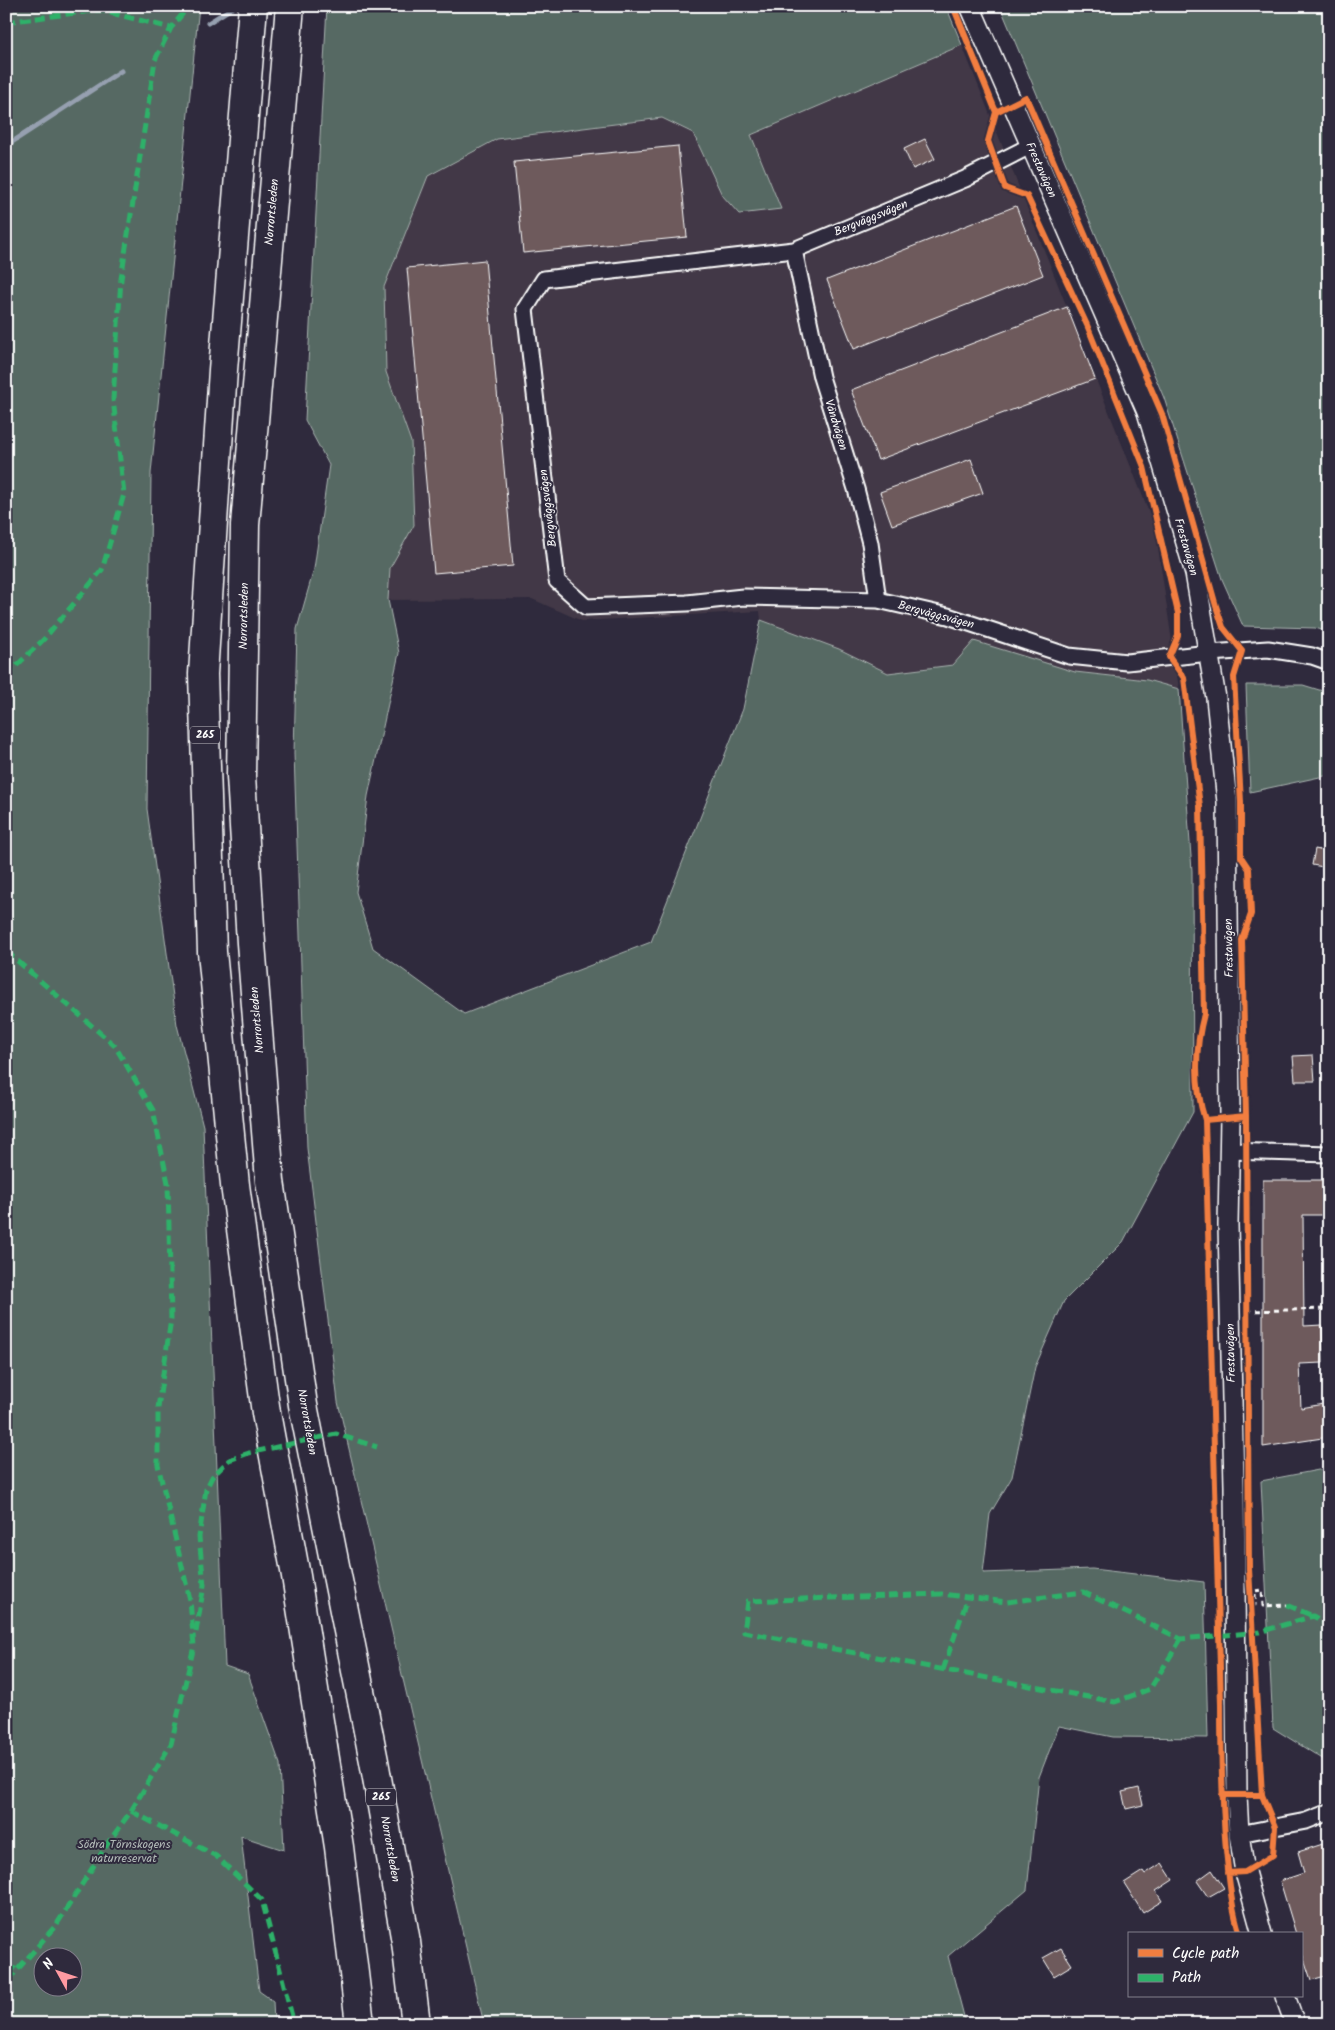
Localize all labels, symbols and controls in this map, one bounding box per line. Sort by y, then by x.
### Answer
street label: Frestavägen [1020,139,1062,201]
street label: Norrortsleden [260,178,284,246]
street label: Bergväggsvägen [831,195,911,241]
street label: Vändvägen [819,397,853,453]
street label: Bergväggsvägen [534,468,562,548]
street label: Frestavägen [1169,516,1203,578]
street label: Norrortsleden [234,582,254,650]
street label: Bergväggsvägen [896,596,976,634]
road number: 265 [190,726,220,744]
street label: Frestavägen [1219,918,1239,978]
street label: Norrortsleden [245,986,269,1054]
street label: Frestavägen [1221,1323,1241,1383]
street label: Norrortsleden [292,1387,322,1457]
road number: 265 [366,1788,396,1805]
street label: Norrortsleden [375,1814,405,1884]
park label: Södra Törnskogens naturreservat [77,1835,171,1868]
legend [1128,1932,1302,1998]
text: Cycle path [1172,1942,1239,1966]
north arrow [32,1948,82,1998]
text: N [38,1954,60,1975]
text: Path [1172,1966,1201,1990]

